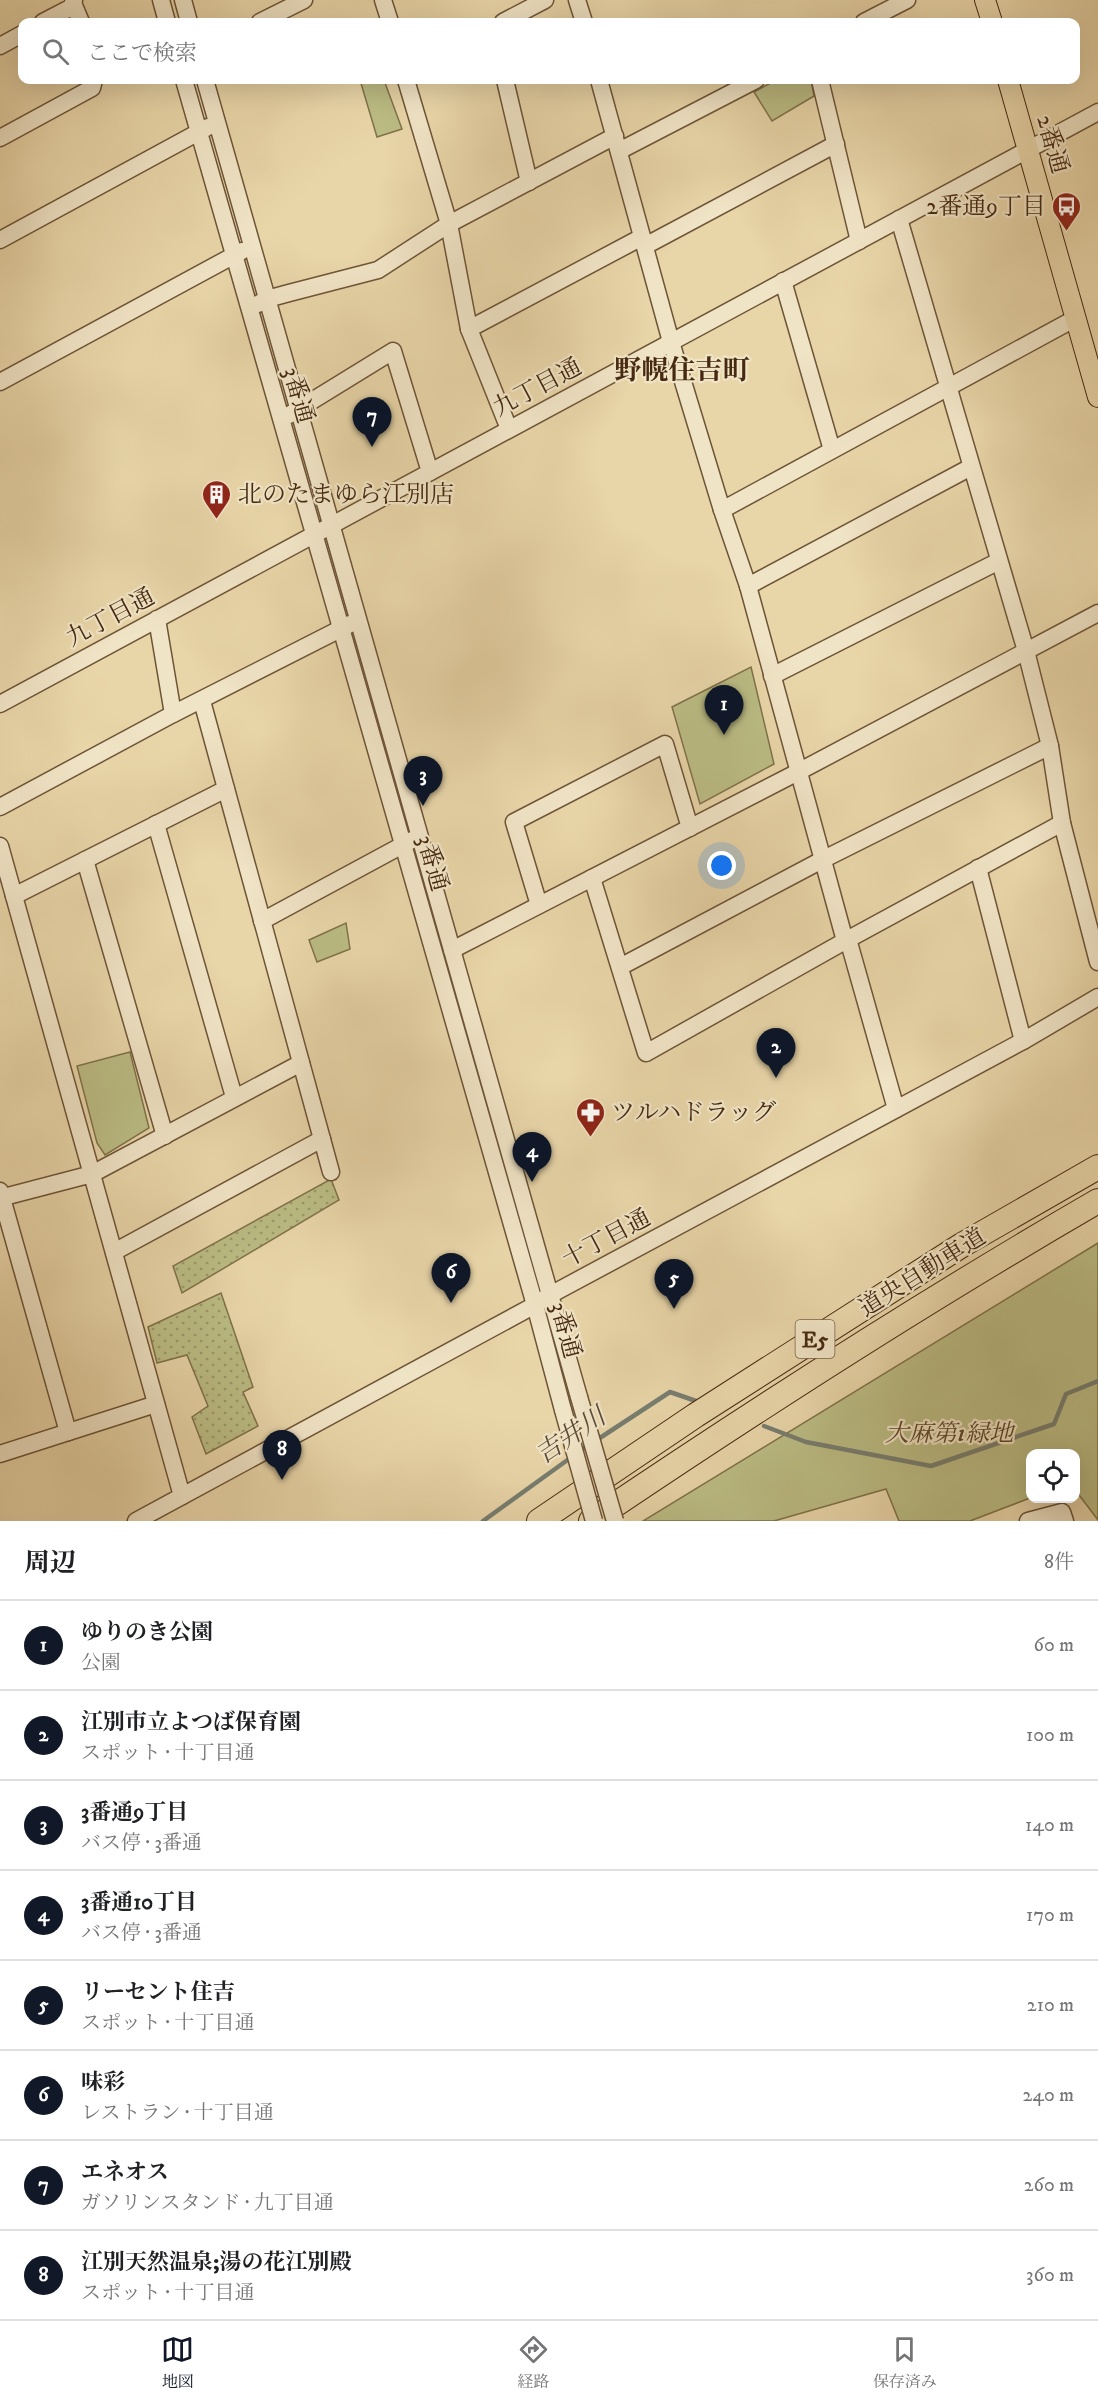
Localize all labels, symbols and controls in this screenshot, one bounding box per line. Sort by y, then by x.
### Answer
search box [18,18,1080,84]
icon: search [39,35,72,68]
text: ここで検索 [87,40,197,67]
street label: 2番通 [1029,111,1075,177]
bus stop icon: 2番通9丁目 [1051,190,1083,232]
place label: 2番通9丁目 [926,192,1046,222]
street label: 九丁目通 [488,352,587,424]
district label: 野幌住吉町 [615,354,750,388]
street label: 3番通 [276,364,320,427]
pin: 7 [352,398,392,447]
building icon: 北のたまゆら江別店 [201,478,233,520]
place label: 北のたまゆら江別店 [238,480,454,510]
street label: 九丁目通 [61,582,160,654]
pin: 1 [704,686,744,735]
pin: 3 [404,756,442,806]
street label: 3番通 [410,832,454,895]
your location [707,851,736,880]
pin: 2 [756,1028,796,1078]
pharmacy icon: ツルハドラッグ [574,1096,606,1138]
place label: ツルハドラッグ [611,1098,776,1128]
pin: 4 [512,1132,552,1182]
street label: 十丁目通 [557,1203,656,1275]
street label: 道央自動車道 [854,1222,992,1324]
pin: 6 [432,1254,470,1303]
pin: 5 [654,1260,694,1309]
street label: 3番通 [543,1299,587,1362]
road number: E5 [796,1320,834,1358]
water label: 吉井川 [529,1399,615,1472]
park label: 大麻第1緑地 [885,1419,1016,1449]
pin: 8 [262,1430,302,1480]
map controls [1026,1449,1080,1503]
button: locate [1026,1449,1080,1503]
text: 周辺 [24,1547,76,1580]
text: 8件 [1044,1550,1074,1575]
text: ゆりのき公園 [81,1619,213,1646]
text: 1 [40,1633,47,1658]
text: 60 m [1034,1633,1074,1658]
text: 公園 [81,1651,121,1676]
text: 江別市立よつば保育園 [81,1709,301,1736]
text: 2 [39,1723,48,1748]
text: 100 m [1026,1723,1074,1748]
text: スポット · 十丁目通 [81,1741,254,1766]
text: 3番通9丁目 [81,1799,188,1826]
text: 3 [40,1813,47,1838]
text: 140 m [1025,1813,1074,1838]
text: バス停 · 3番通 [81,1831,202,1856]
text: 3番通10丁目 [81,1889,197,1916]
text: 4 [38,1903,49,1928]
text: 170 m [1026,1903,1074,1928]
text: バス停 · 3番通 [81,1921,202,1946]
text: リーセント住吉 [81,1979,235,2006]
text: 5 [39,1993,48,2018]
text: 210 m [1027,1993,1074,2018]
text: スポット · 十丁目通 [81,2011,254,2036]
text: 味彩 [81,2069,125,2096]
text: 6 [38,2083,49,2108]
text: 240 m [1023,2083,1074,2108]
text: レストラン · 十丁目通 [81,2101,274,2126]
text: エネオス [81,2159,169,2186]
text: 7 [38,2173,49,2198]
text: 260 m [1024,2173,1074,2198]
text: ガソリンスタンド · 九丁目通 [81,2191,334,2216]
text: 江別天然温泉;湯の花江別殿 [81,2249,352,2276]
text: 8 [38,2263,49,2288]
text: 360 m [1026,2263,1074,2288]
text: スポット · 十丁目通 [81,2281,254,2306]
tab: 地図 [161,2333,194,2392]
tab: 経路 [517,2333,550,2392]
tab: 保存済み [873,2333,937,2392]

